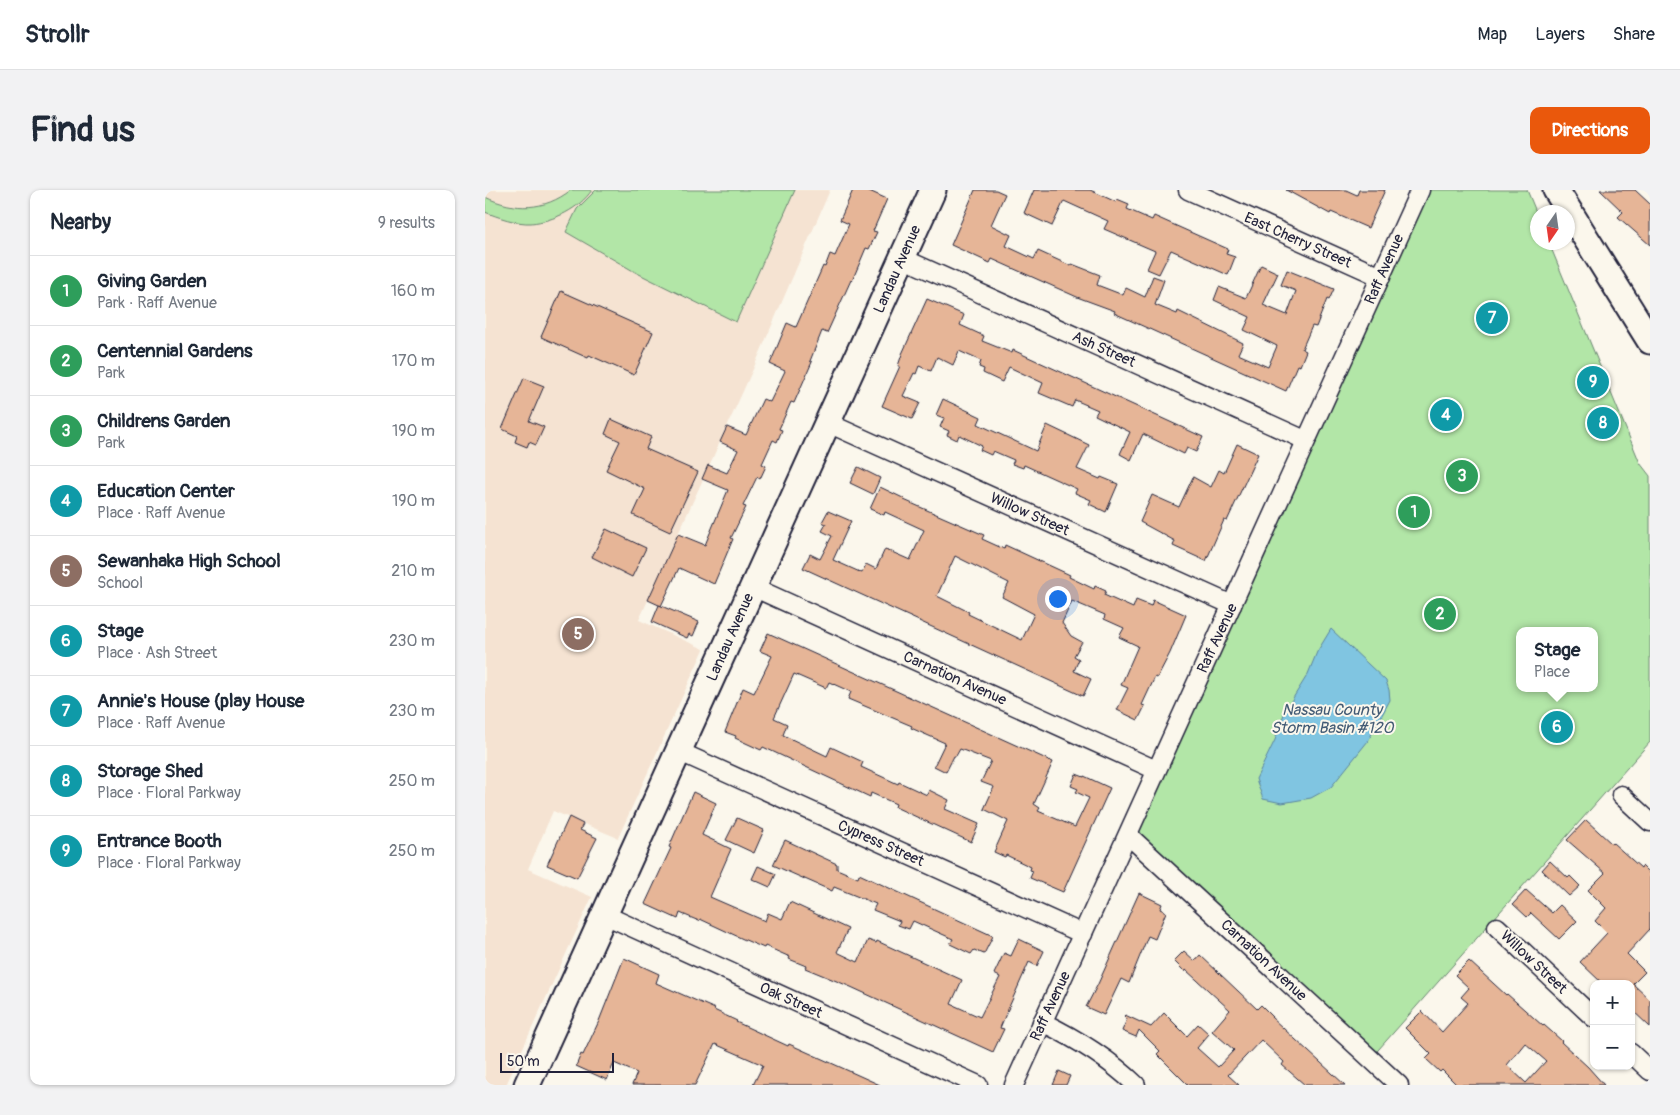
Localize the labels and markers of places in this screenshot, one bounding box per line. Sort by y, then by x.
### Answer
pin: 7 [1476,299,1508,337]
pin: 9 [1577,363,1609,401]
pin: 4 [1430,396,1462,434]
pin: 8 [1587,404,1619,442]
pin: 3 [1446,457,1478,495]
pin: 1 [1398,493,1430,531]
pin: 2 [1424,595,1456,633]
pin: 5 [562,615,594,653]
pin: 6 [1541,708,1573,746]

